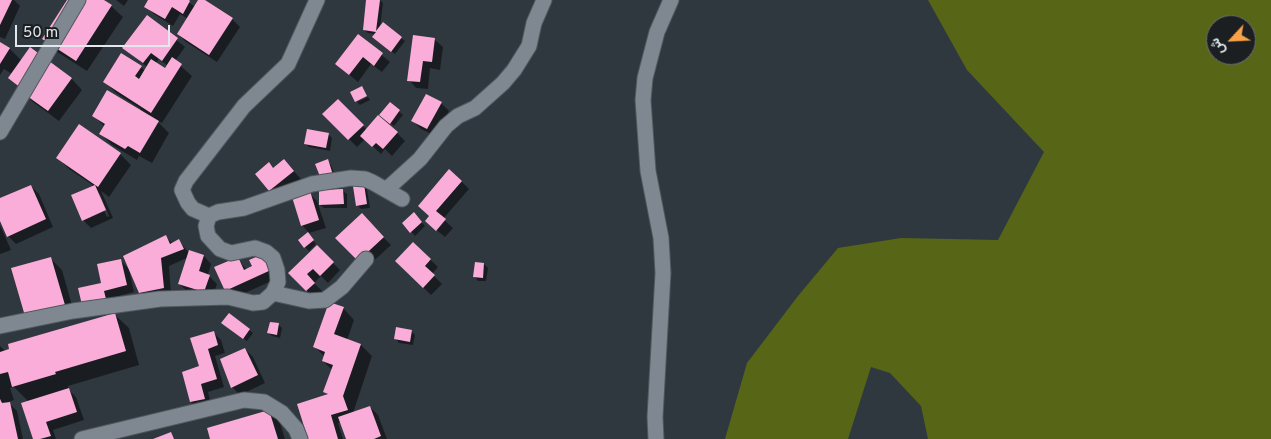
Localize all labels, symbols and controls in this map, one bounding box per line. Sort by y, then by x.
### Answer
scale bar [18,15,172,47]
north arrow [1206,15,1256,65]
text: 50 m [23,24,58,43]
text: ش [1207,35,1229,57]

